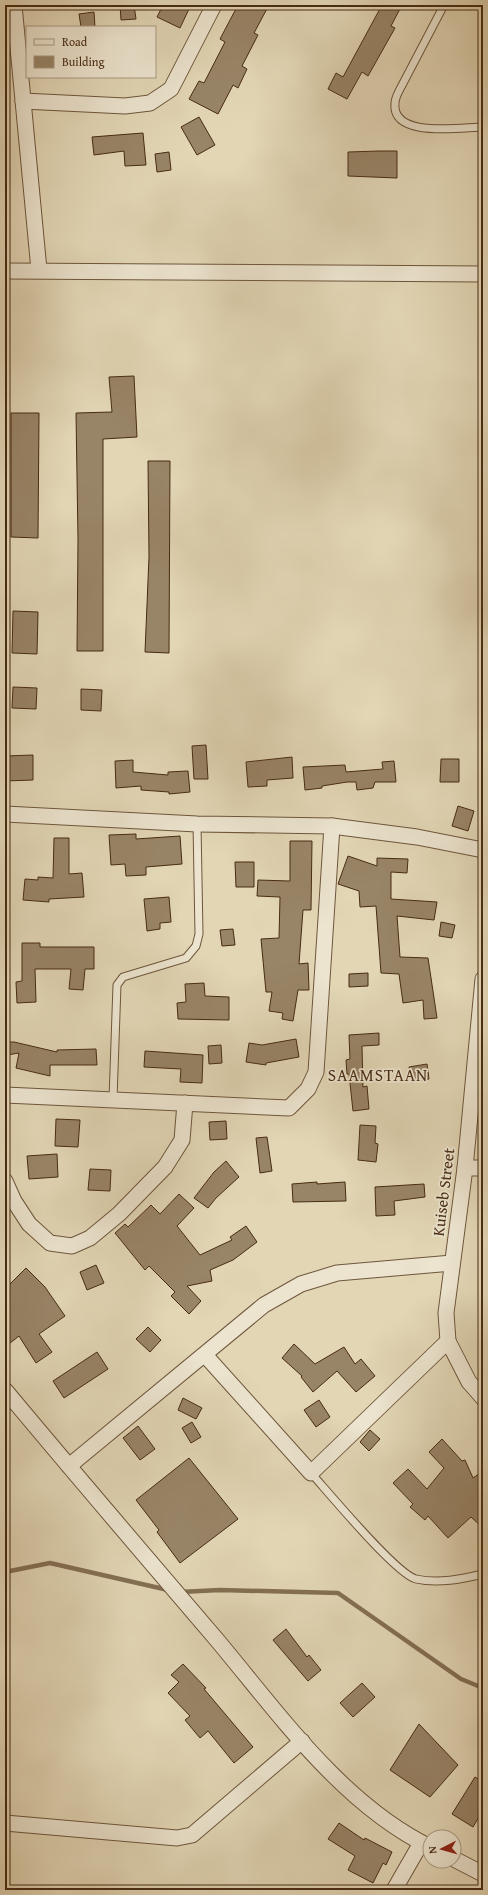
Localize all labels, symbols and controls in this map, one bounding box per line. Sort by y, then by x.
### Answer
legend [26,26,156,78]
text: Road [62,33,88,50]
text: Building [62,53,105,70]
district label: SAAMSTAAN [328,1062,428,1087]
street label: Kuiseb Street [426,1146,460,1238]
north arrow [422,1829,462,1869]
text: N [424,1845,440,1855]

